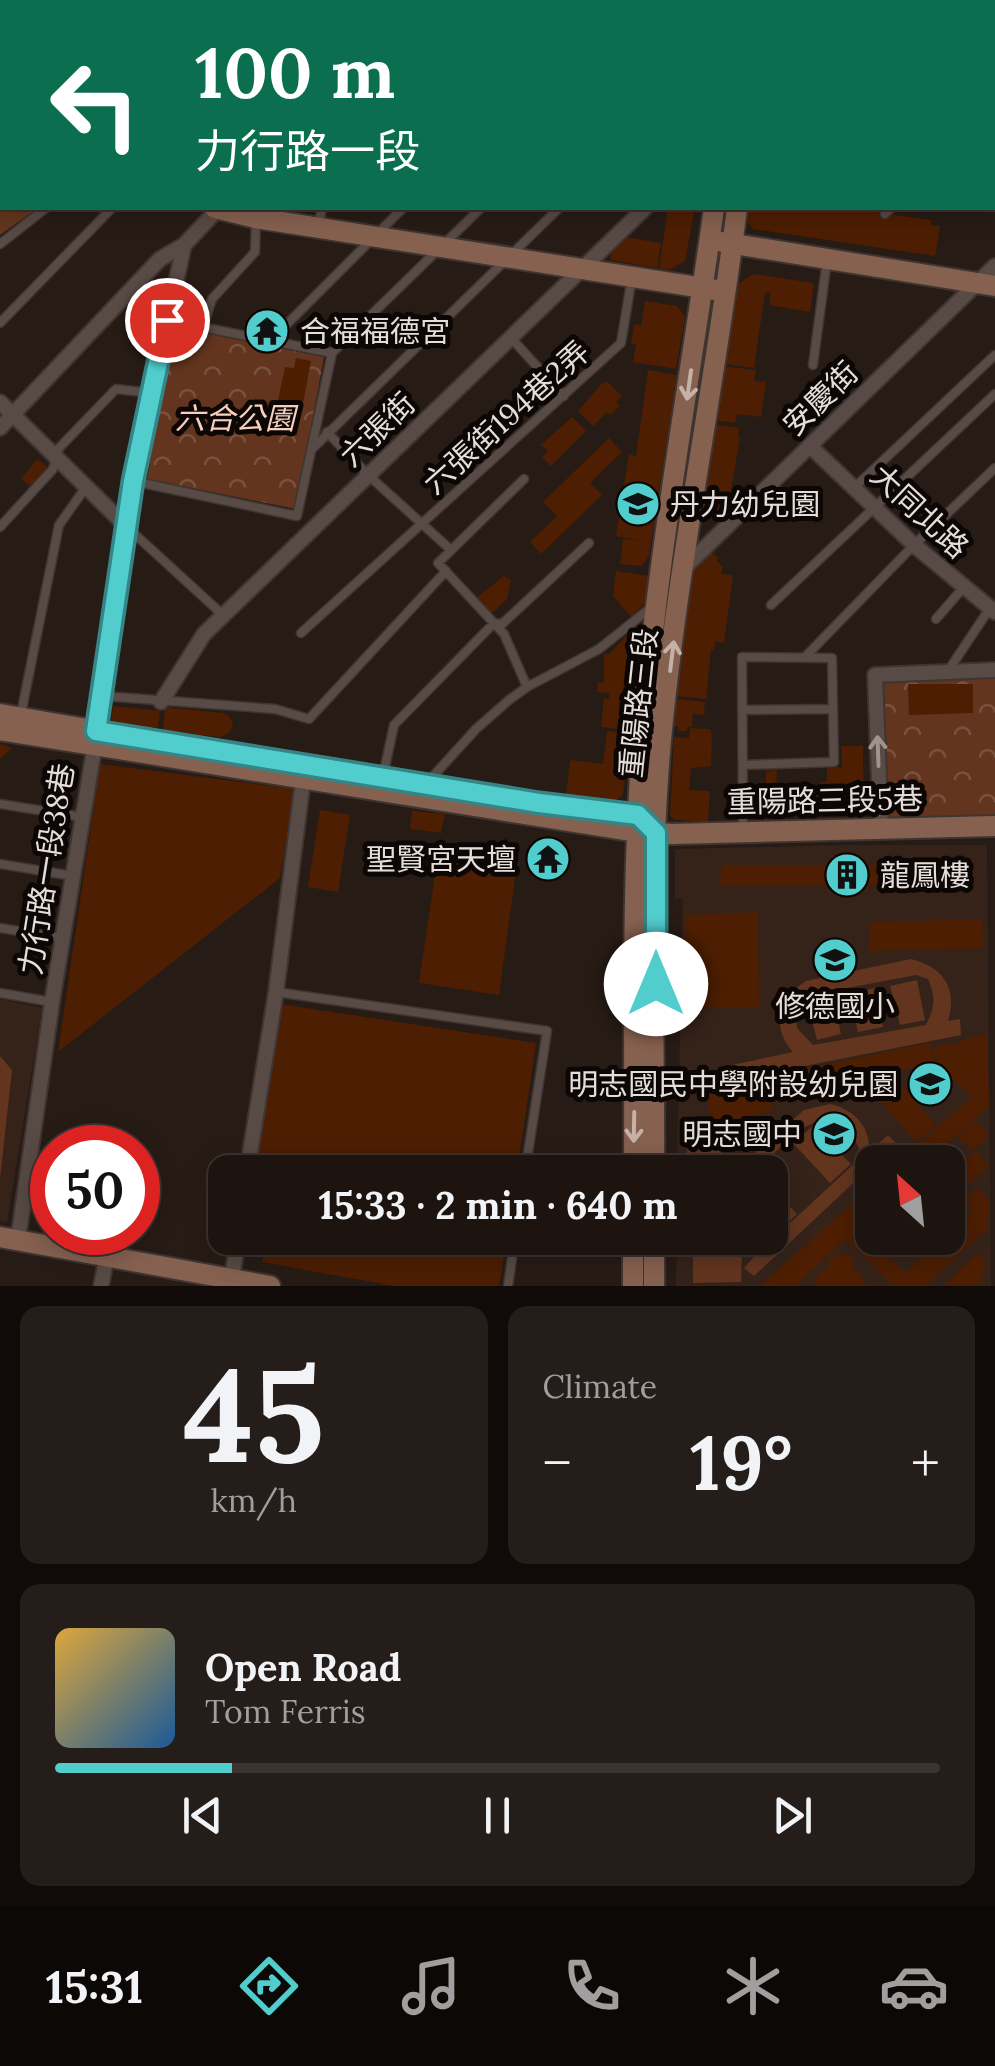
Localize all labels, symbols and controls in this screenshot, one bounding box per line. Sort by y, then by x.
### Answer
text: 100 m [195,28,395,117]
icon: left [30,40,160,170]
text: 力行路一段 [195,122,420,179]
pin [125,278,210,363]
icon: arrive [140,293,195,348]
temple icon: 合福福德宮 [244,308,290,354]
place label: 合福福德宮 [300,312,450,350]
street label: 六張街194巷2弄 [415,332,597,502]
street label: 安慶街 [774,353,866,443]
one-way arrow [679,368,697,400]
street label: 六張街 [331,384,423,474]
park label: 六合公園 [175,399,299,437]
street label: 大同北路 [863,456,977,566]
school or university icon: 丹力幼兒園 [615,481,661,527]
place label: 丹力幼兒園 [670,485,820,523]
street label: 重陽路三段 [611,626,665,780]
one-way arrow [663,640,682,672]
one-way arrow [868,736,887,768]
street label: 力行路一段38巷 [11,761,81,977]
street label: 重陽路三段5巷 [727,779,923,821]
temple icon: 聖賢宮天壇 [525,836,571,882]
place label: 聖賢宮天壇 [366,840,516,878]
building icon: 龍鳳樓 [824,852,870,898]
place label: 龍鳳樓 [880,856,970,894]
position arrow [604,932,708,1036]
school or university icon: 修德國小 [812,937,858,983]
place label: 修德國小 [775,987,895,1025]
school or university icon: 明志國民中學附設幼兒園 [907,1061,953,1107]
place label: 明志國民中學附設幼兒園 [568,1065,898,1103]
one-way arrow [625,1110,644,1142]
school or university icon: 明志國中 [811,1111,857,1157]
place label: 明志國中 [682,1115,802,1153]
speed limit sign: 50 [30,1125,160,1255]
north arrow [855,1145,965,1255]
map controls [855,1145,965,1255]
text: 15:33 · 2 min · 640 m [319,1181,677,1229]
text: 45 [183,1331,324,1498]
text: Climate [543,1366,657,1407]
text: 19° [690,1415,792,1511]
text: − [543,1428,572,1498]
text: + [911,1428,940,1498]
text: km/h [211,1480,297,1521]
text: Open Road [205,1643,401,1691]
text: Tom Ferris [205,1691,366,1732]
icon: previous [175,1788,230,1843]
icon: pause [470,1788,525,1843]
icon: next [765,1788,820,1843]
icon: directions [234,1951,304,2021]
icon: music [396,1951,466,2021]
icon: phone [557,1951,627,2021]
icon: climate [718,1951,788,2021]
icon: car [879,1951,949,2021]
text: 15:31 [46,1958,143,2015]

